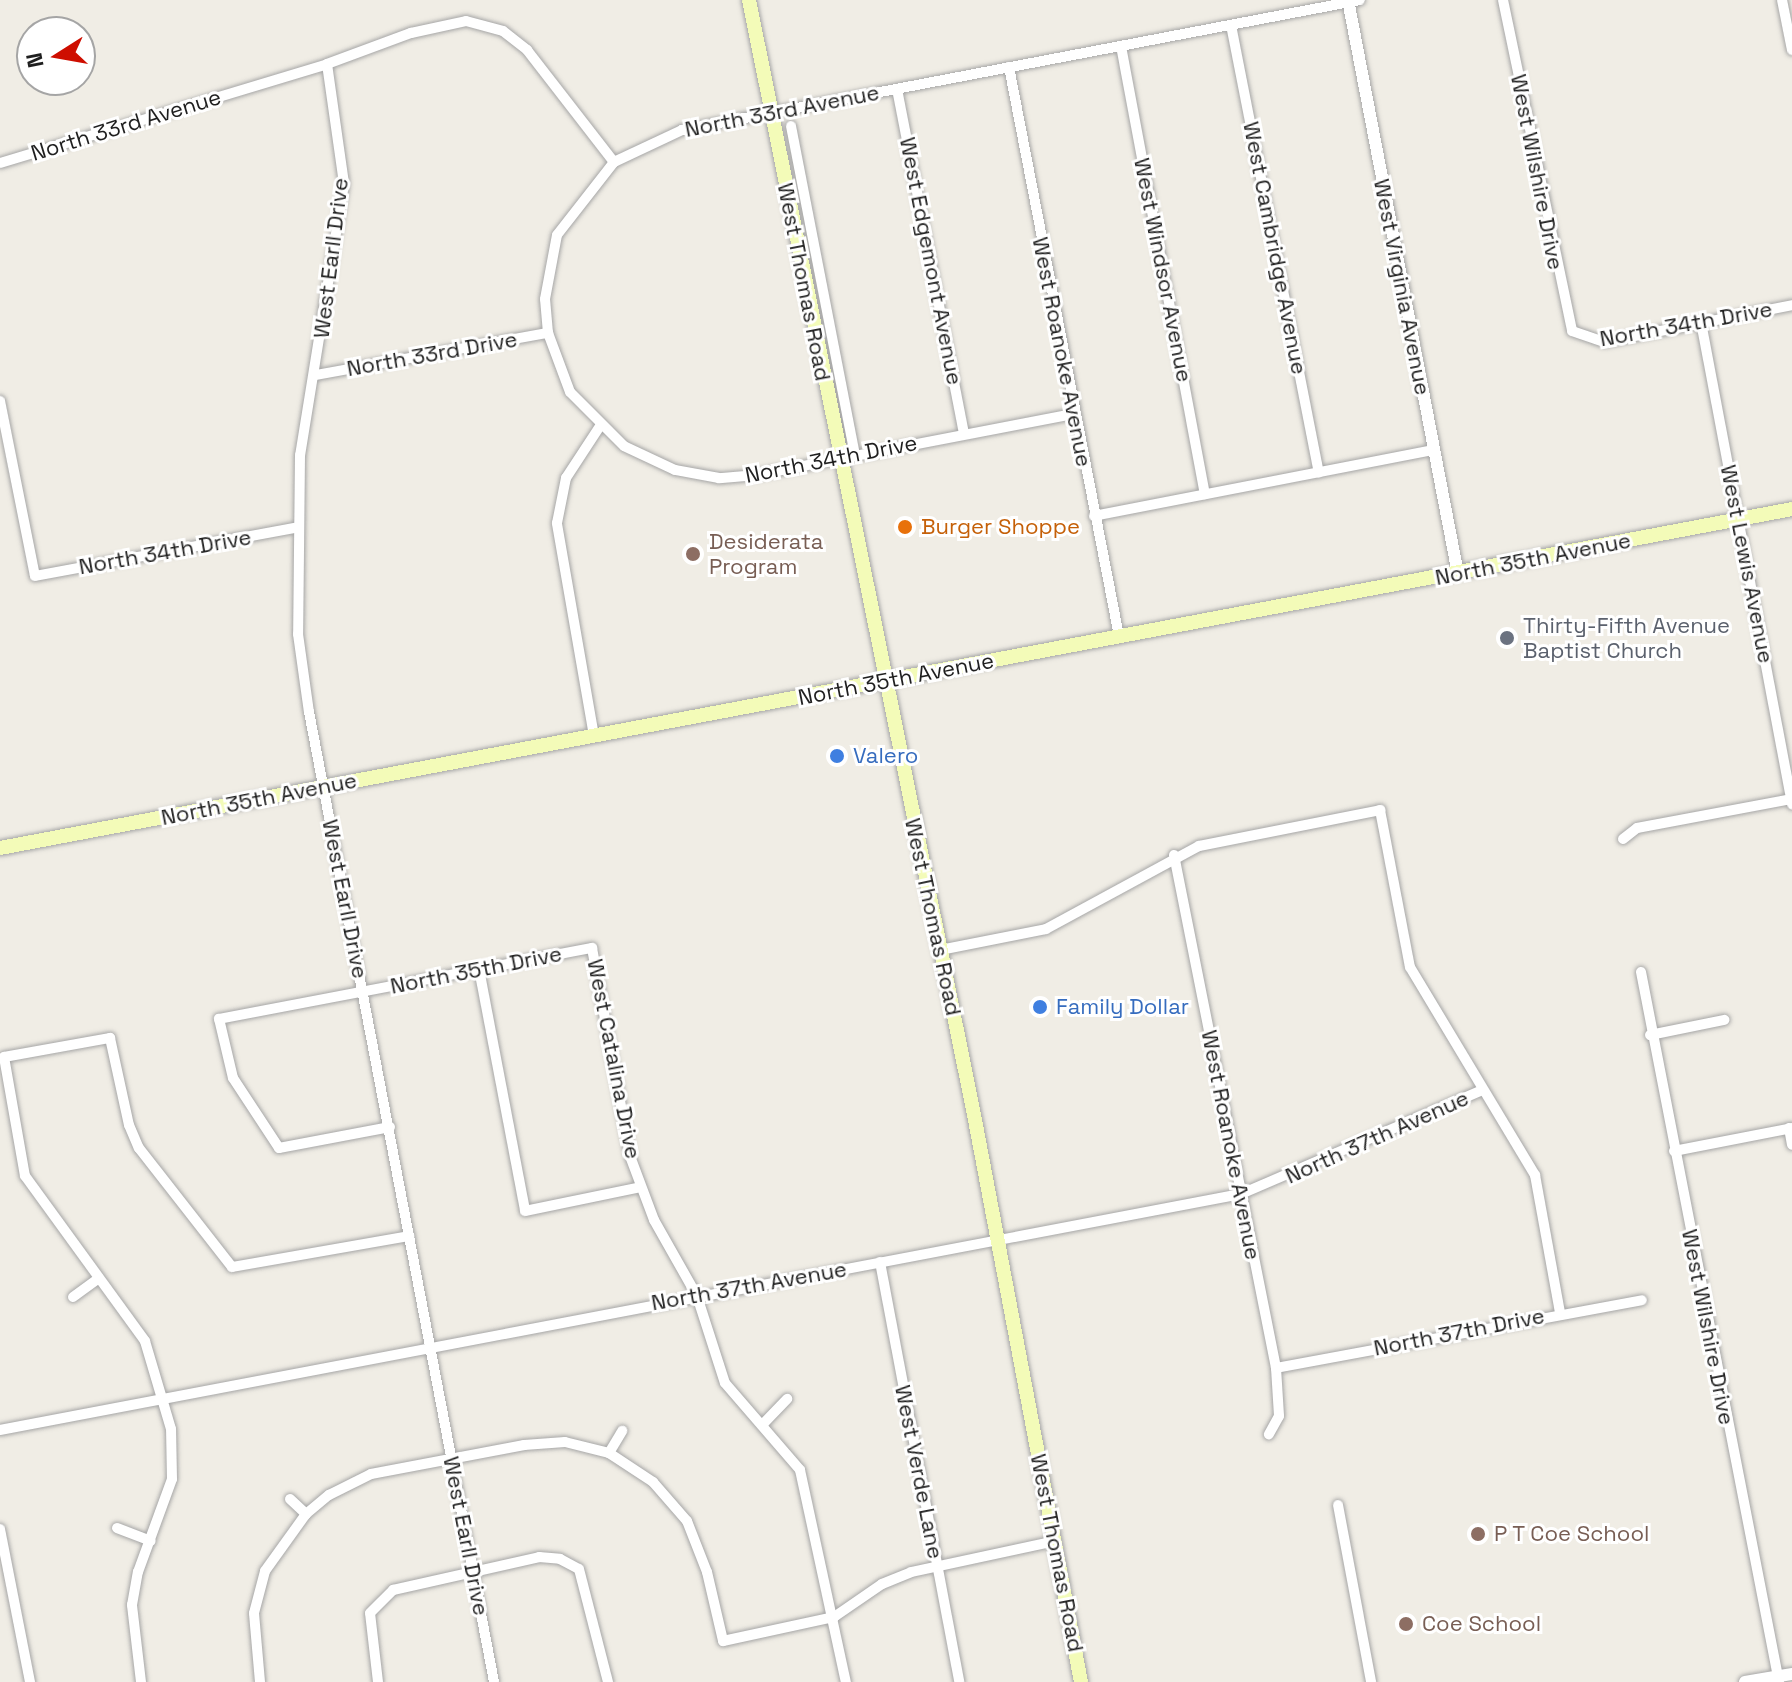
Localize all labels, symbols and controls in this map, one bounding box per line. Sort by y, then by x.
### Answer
north arrow [16,16,96,96]
text: N [19,50,50,70]
street label: West Wilshire Drive [1505,72,1569,272]
street label: North 33rd Avenue [682,79,882,143]
street label: North 33rd Avenue [28,83,224,167]
street label: West Cambridge Avenue [1237,119,1313,377]
street label: West Edgemont Avenue [894,135,968,387]
street label: West Windsor Avenue [1128,155,1198,385]
street label: West Earll Drive [308,176,354,340]
street label: West Virginia Avenue [1368,176,1436,398]
street label: West Thomas Road [772,180,836,384]
street label: West Roanoke Avenue [1027,235,1097,469]
street label: North 34th Drive [1598,296,1774,352]
street label: North 33rd Drive [345,326,519,382]
street label: North 34th Drive [743,429,919,489]
street label: West Lewis Avenue [1715,462,1779,666]
place label: Burger Shoppe [921,514,1080,540]
marker: Burger Shoppe [896,518,914,536]
street label: North 34th Drive [77,524,253,580]
street label: North 35th Avenue [1433,527,1633,591]
place label: Desiderata Program [709,528,823,580]
marker: Desiderata Program [684,545,702,563]
place label: Thirty-Fifth Avenue Baptist Church [1523,612,1730,664]
marker: Thirty-Fifth Avenue Baptist Church [1498,629,1516,647]
street label: North 35th Avenue [796,647,996,711]
place label: Valero [853,743,918,769]
marker: Valero [828,747,846,765]
street label: North 35th Avenue [159,767,359,831]
street label: West Thomas Road [899,816,967,1018]
street label: West Earll Drive [317,817,373,981]
street label: North 35th Drive [388,940,564,1000]
street label: West Catalina Drive [582,957,646,1161]
place label: Family Dollar [1056,994,1189,1020]
marker: Family Dollar [1031,998,1049,1016]
street label: West Roanoke Avenue [1196,1028,1266,1262]
street label: North 37th Avenue [1281,1085,1473,1189]
street label: West Wilshire Drive [1676,1227,1740,1427]
street label: North 37th Avenue [649,1256,849,1316]
street label: North 37th Drive [1371,1302,1547,1362]
street label: West Verde Lane [889,1383,949,1561]
street label: West Thomas Road [1025,1451,1089,1655]
street label: West Earll Drive [438,1454,494,1618]
place label: P T Coe School [1494,1521,1651,1547]
marker: P T Coe School [1469,1525,1487,1543]
place label: Coe School [1422,1611,1541,1637]
marker: Coe School [1397,1615,1415,1633]

